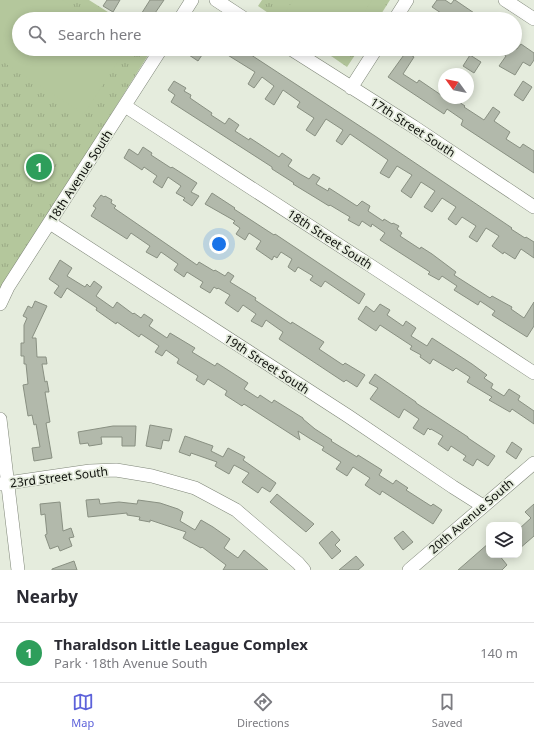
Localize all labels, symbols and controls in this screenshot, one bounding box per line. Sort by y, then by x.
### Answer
search box [12,12,522,56]
icon: search [26,23,48,45]
text: Search here [58,24,141,44]
north arrow [438,68,474,104]
street label: 17th Street South [367,93,459,161]
street label: 18th Avenue South [44,127,116,225]
pin: 1 [26,152,52,182]
street label: 18th Street South [284,205,376,273]
your location [209,234,229,254]
street label: 19th Street South [221,330,313,398]
street label: 23rd Street South [9,463,109,491]
street label: 20th Avenue South [425,475,517,557]
map controls [486,522,522,558]
button: layers [486,522,522,558]
text: Nearby [16,585,78,608]
text: Tharaldson Little League Complex [54,634,308,654]
text: 1 [25,644,33,662]
text: 140 m [480,644,518,662]
text: Park · 18th Avenue South [54,654,207,672]
tab: Map [71,691,94,730]
tab: Directions [237,691,289,730]
tab: Saved [432,691,463,730]

